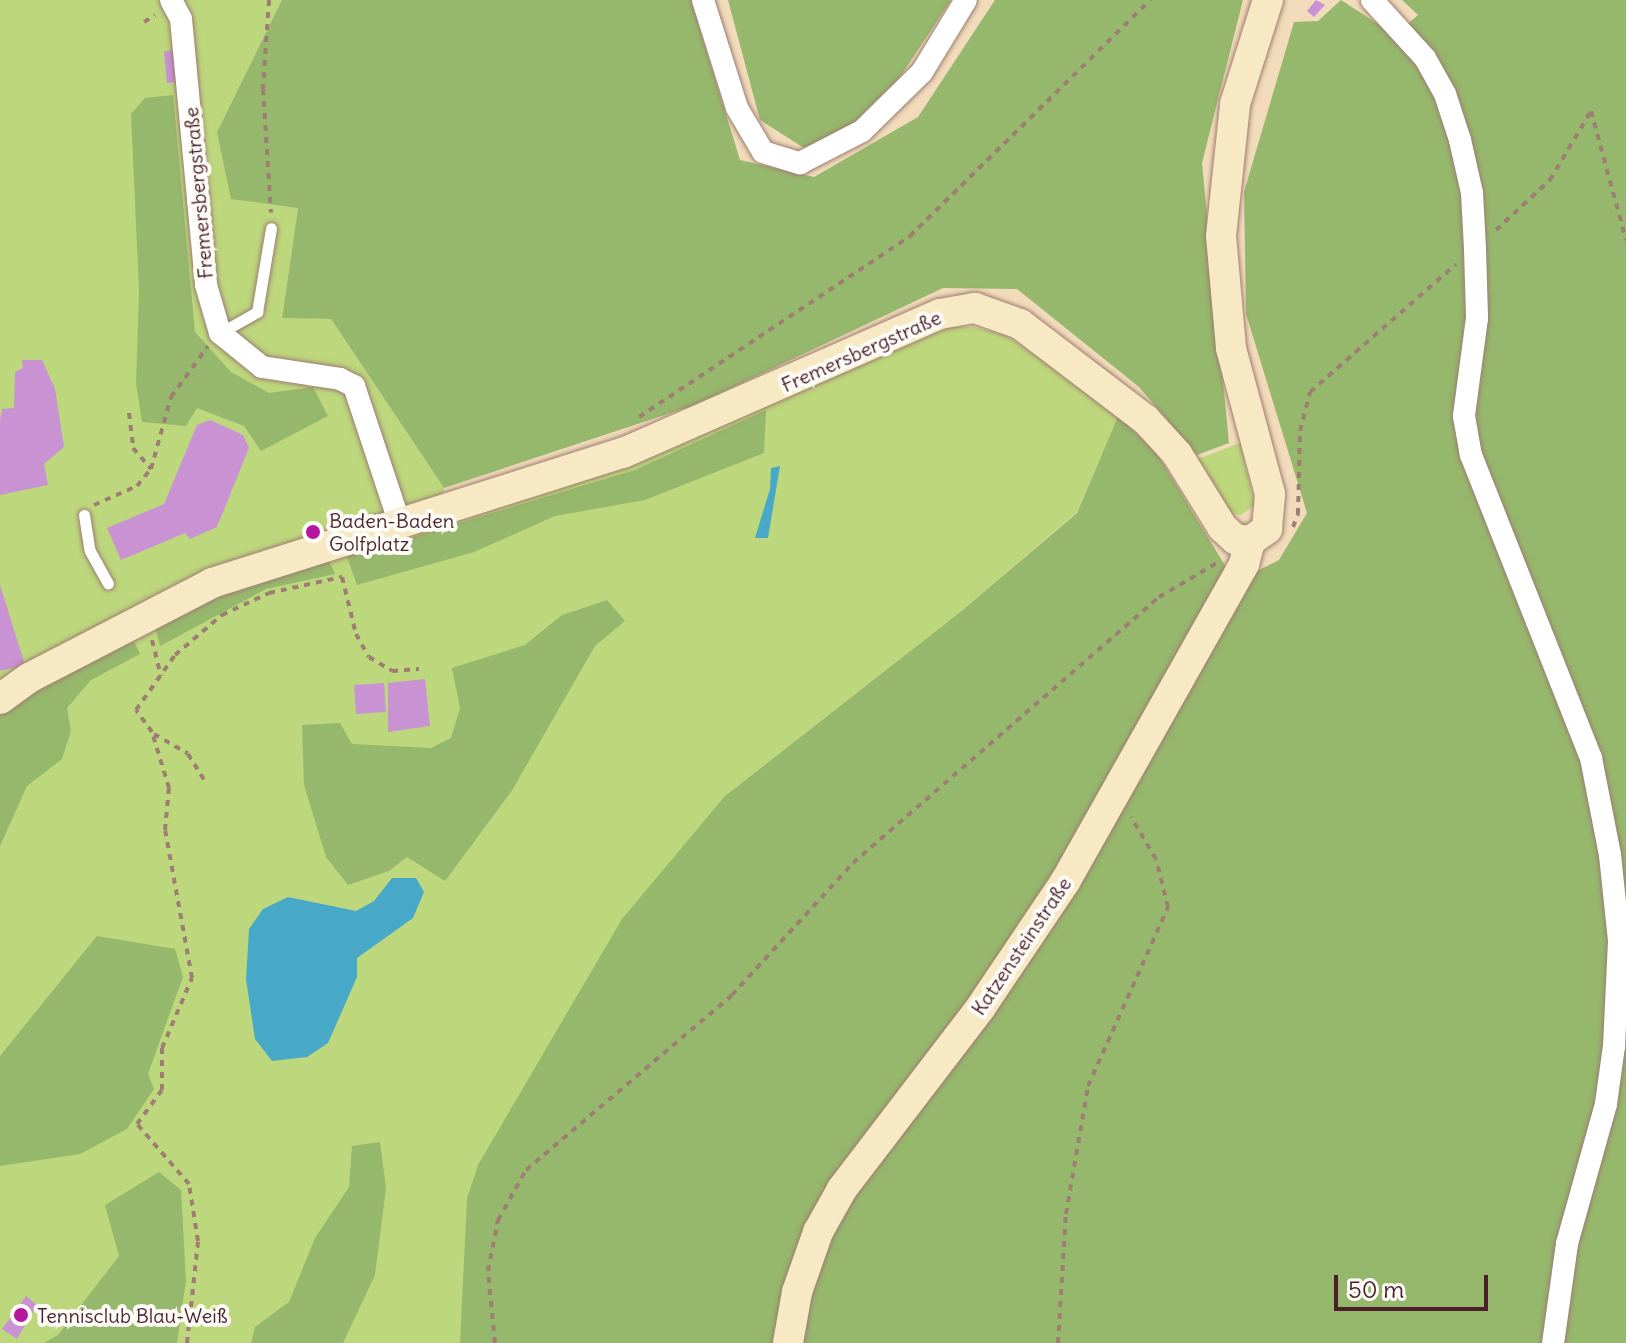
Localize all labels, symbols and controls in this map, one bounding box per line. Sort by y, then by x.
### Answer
street label: Fremersbergstraße [179,106,217,280]
street label: Fremersbergstraße [777,305,945,397]
place label: Baden-Baden Golfplatz [329,508,454,555]
marker: Baden-Baden Golfplatz [304,523,322,541]
street label: Katzensteinstraße [966,872,1076,1020]
scale bar [1338,1259,1492,1309]
text: 50 m [1348,1274,1404,1304]
place label: Tennisclub Blau-Weiß [37,1303,228,1327]
marker: Tennisclub Blau-Weiß [12,1306,30,1324]

